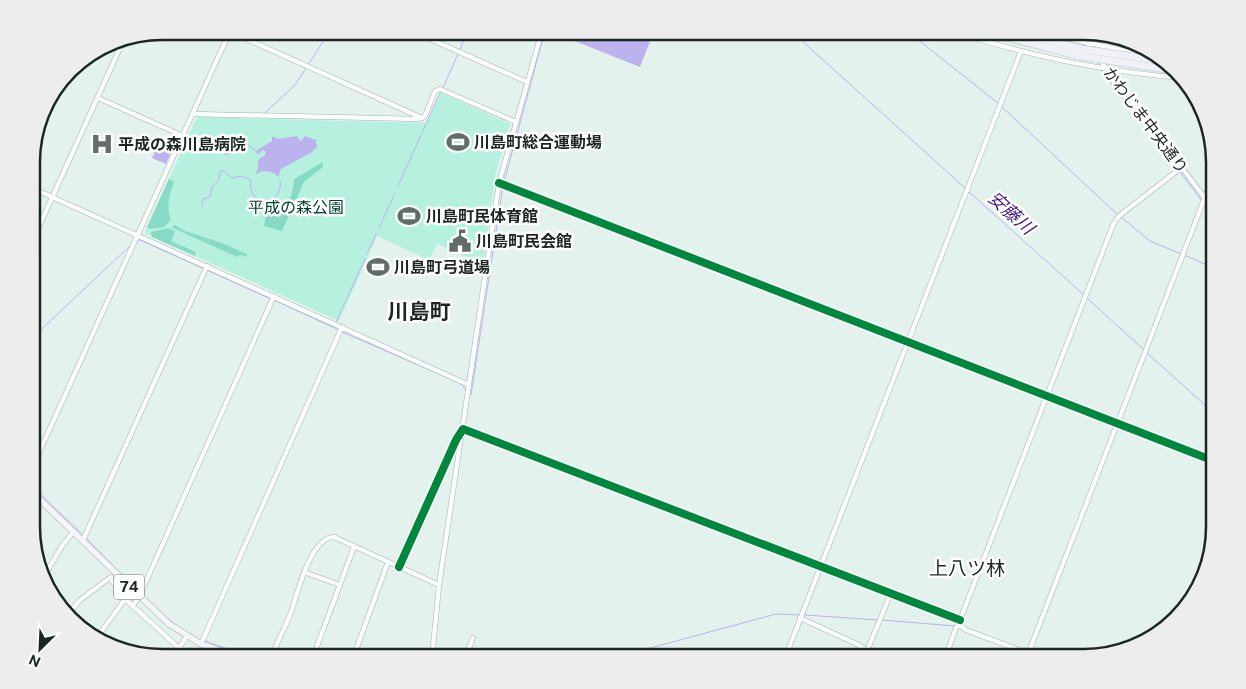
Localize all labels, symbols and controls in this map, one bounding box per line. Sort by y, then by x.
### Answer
street label: かわじま中央通り [1099,63,1192,177]
sports icon: 川島町総合運動場 [445,129,471,155]
hospital icon: 平成の森川島病院 [89,131,115,157]
place label: 川島町総合運動場 [474,133,602,152]
place label: 平成の森川島病院 [118,135,246,154]
water label: 安藤川 [984,187,1040,240]
park label: 平成の森公園 [248,198,344,217]
sports icon: 川島町民体育館 [396,203,422,229]
place label: 川島町民体育館 [426,207,538,226]
public building icon: 川島町民会館 [447,228,473,254]
place label: 川島町民会館 [476,232,572,251]
sports icon: 川島町弓道場 [365,254,391,280]
place label: 川島町弓道場 [394,258,490,277]
district label: 川島町 [388,299,451,324]
district label: 上八ツ林 [929,557,1005,579]
road number: 74 [114,574,144,600]
north arrow [15,624,65,674]
text: N [26,651,43,670]

